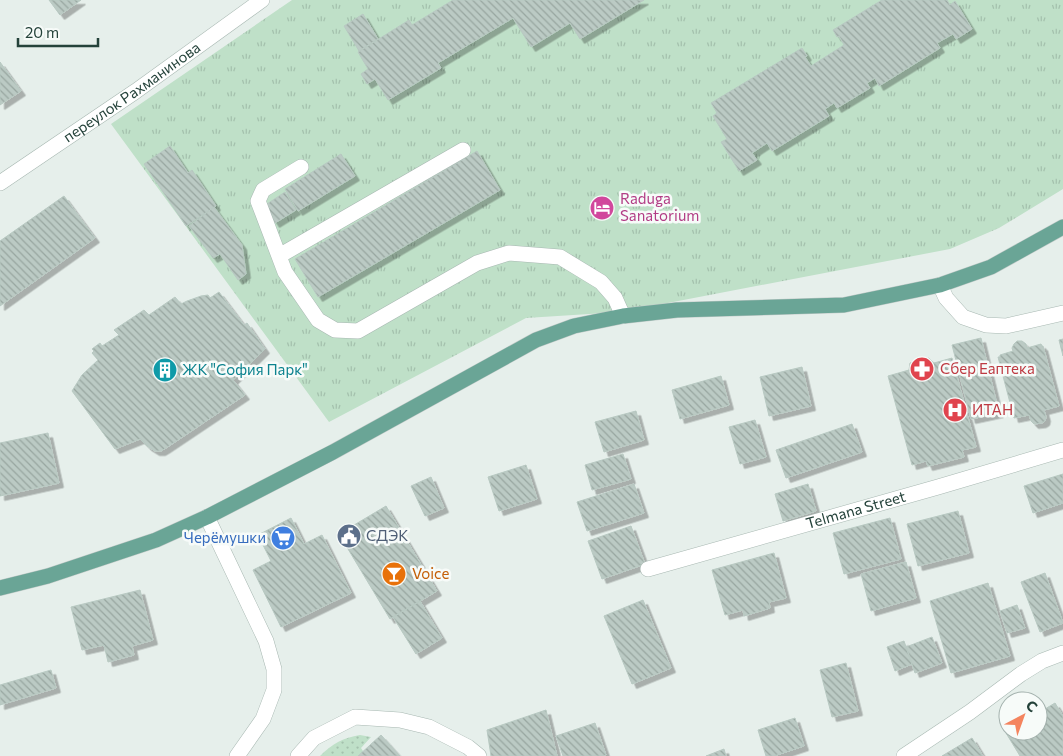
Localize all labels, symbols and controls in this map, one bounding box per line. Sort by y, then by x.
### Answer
scale bar [18,15,98,47]
text: 20 m [25,23,59,41]
street label: переулок Рахманинова [59,38,203,146]
place label: Raduga Sanatorium [620,189,699,224]
hotel icon: Raduga Sanatorium [589,195,615,221]
pharmacy icon: Сбер Еаптека [909,356,935,382]
building icon: ЖК "София Парк" [152,357,178,383]
place label: Сбер Еаптека [940,359,1035,377]
place label: ЖК "София Парк" [182,360,308,378]
hospital icon: ИТАН [942,397,968,423]
place label: ИТАН [972,400,1013,418]
street label: Telmana Street [804,487,908,532]
public building icon: СДЭК [336,523,362,549]
supermarket icon: Черёмушки [270,525,296,551]
place label: СДЭК [366,526,408,544]
place label: Черёмушки [184,528,266,546]
bar icon: Voice [381,561,407,587]
place label: Voice [412,564,449,582]
north arrow [998,691,1048,741]
text: С [1023,696,1041,715]

